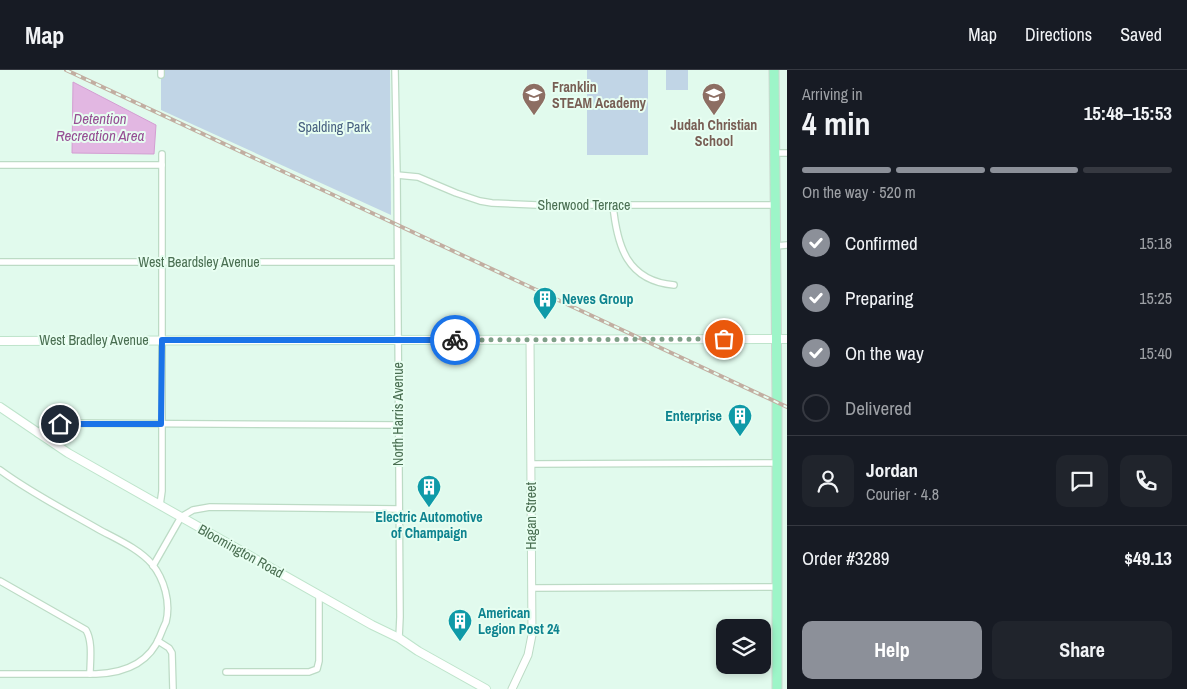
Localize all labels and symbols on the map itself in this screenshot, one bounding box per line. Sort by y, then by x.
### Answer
place label: Franklin STEAM Academy [552,78,647,112]
school or university icon: Franklin STEAM Academy [521,82,547,116]
school or university icon: Judah Christian School [701,82,727,116]
water label: Detention Recreation Area [56,108,145,146]
place label: Judah Christian School [671,116,757,150]
park label: Spalding Park [298,118,370,136]
street label: Sherwood Terrace [538,196,630,214]
street label: West Beardsley Avenue [138,253,260,271]
building icon: Neves Group [532,286,558,320]
place label: Neves Group [562,290,633,308]
courier [430,315,480,365]
pin [703,318,745,360]
street label: West Bradley Avenue [39,331,149,349]
street label: North Harris Avenue [389,362,407,466]
pin [39,403,81,445]
building icon: Enterprise [727,403,753,437]
place label: Enterprise [665,407,722,425]
building icon: Electric Automotive of Champaign [416,474,442,508]
street label: Hagan Street [522,482,540,550]
place label: Electric Automotive of Champaign [375,508,483,542]
street label: Bloomington Road [195,520,287,582]
place label: American Legion Post 24 [478,604,560,638]
building icon: American Legion Post 24 [447,608,473,642]

